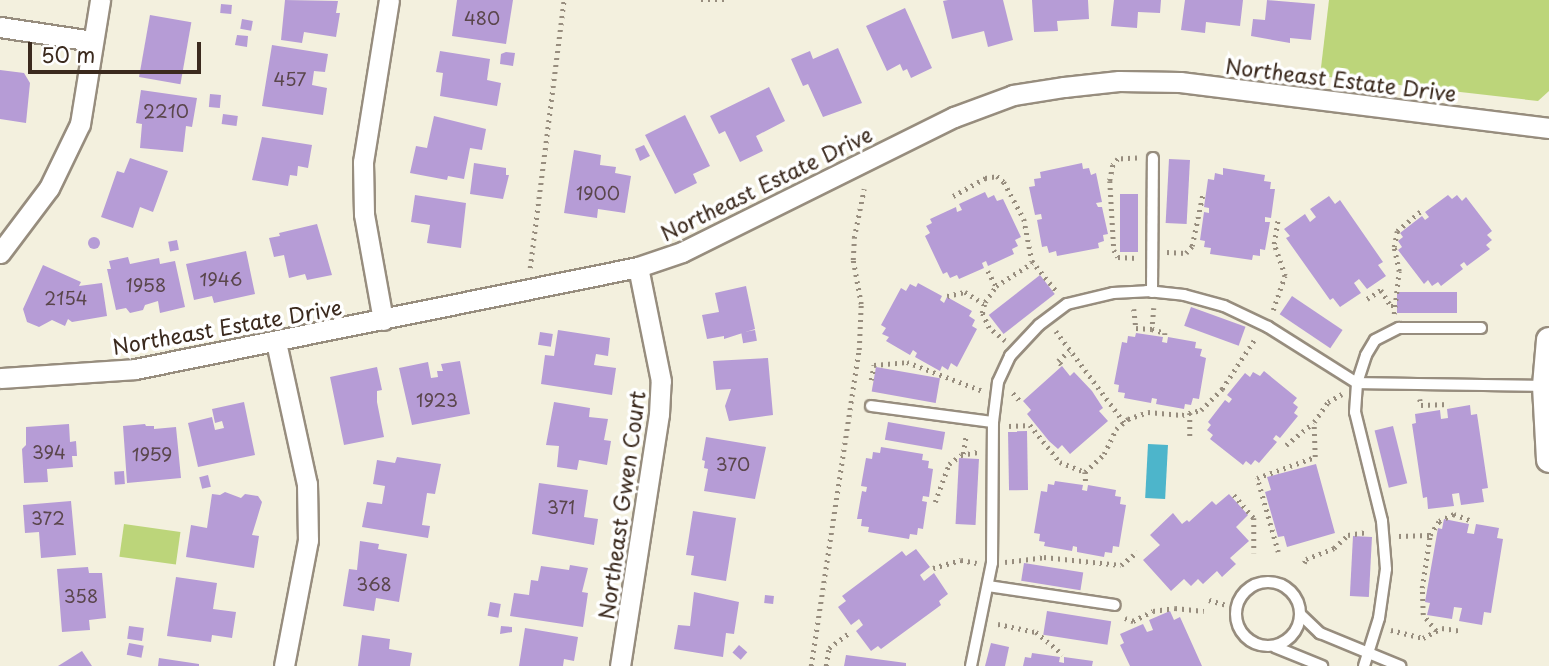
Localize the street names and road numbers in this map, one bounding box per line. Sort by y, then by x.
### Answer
street label: Northeast Estate Drive [1224,52,1458,106]
street label: Northeast Estate Drive [656,121,876,245]
street label: Northeast Estate Drive [111,293,343,359]
street label: Northeast Gwen Court [593,390,649,620]

